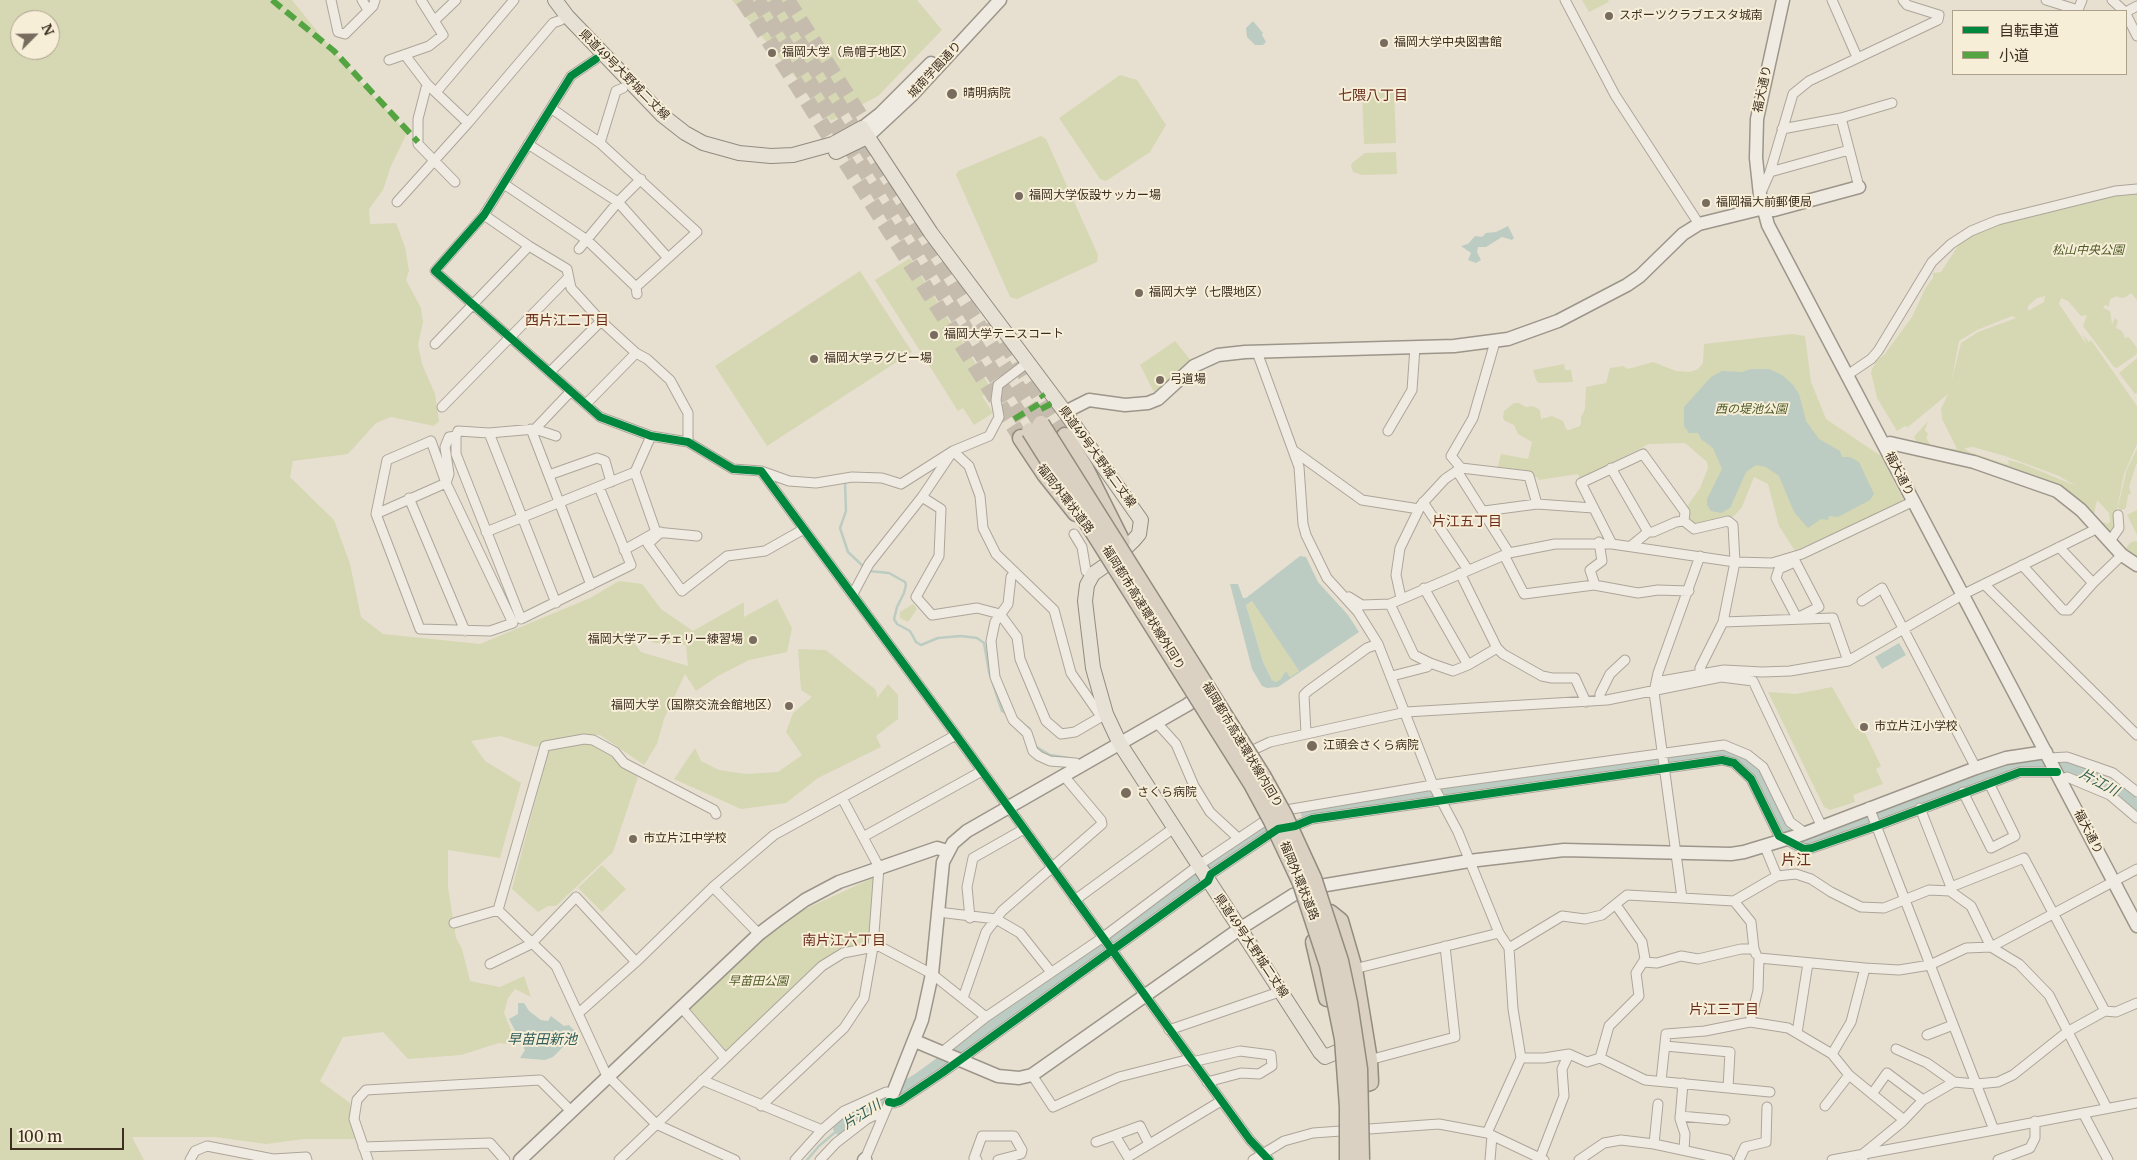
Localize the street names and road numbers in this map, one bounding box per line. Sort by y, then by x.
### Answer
street label: 県道49号大野城二丈線 [576,27,672,123]
street label: 城南学園通り [905,39,965,101]
street label: 福大通り [1751,64,1775,114]
street label: 県道49号大野城二丈線 [1055,403,1139,511]
street label: 福大通り [1882,449,1916,499]
street label: 福岡外環状道路 [1033,461,1097,537]
street label: 福岡都市高速環状線外回り [1099,543,1187,673]
street label: 福岡都市高速環状線内回り [1199,680,1285,810]
street label: 福大通り [2071,807,2105,857]
street label: 福岡外環状道路 [1277,839,1321,923]
street label: 県道49号大野城二丈線 [1211,891,1291,1001]

